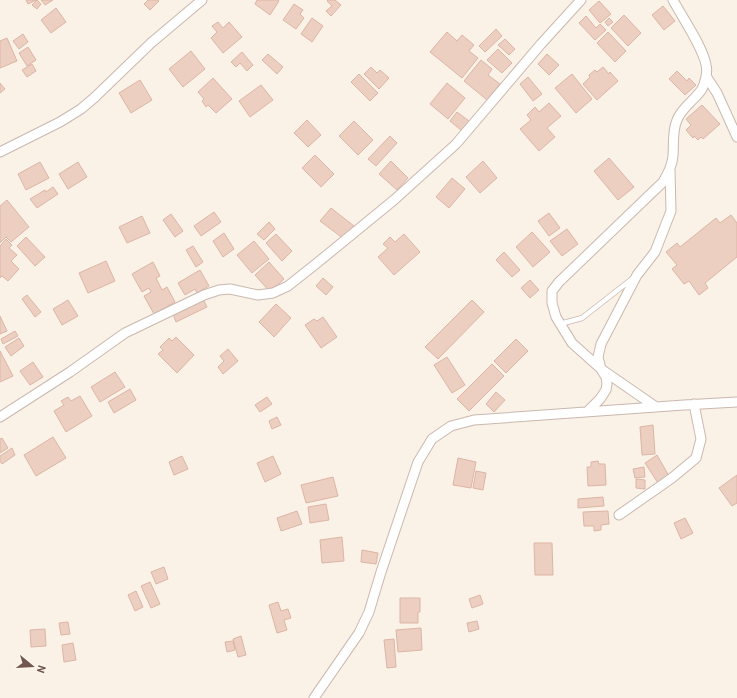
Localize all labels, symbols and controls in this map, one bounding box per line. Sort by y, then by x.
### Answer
north arrow [12,646,52,686]
text: N [35,664,49,675]

